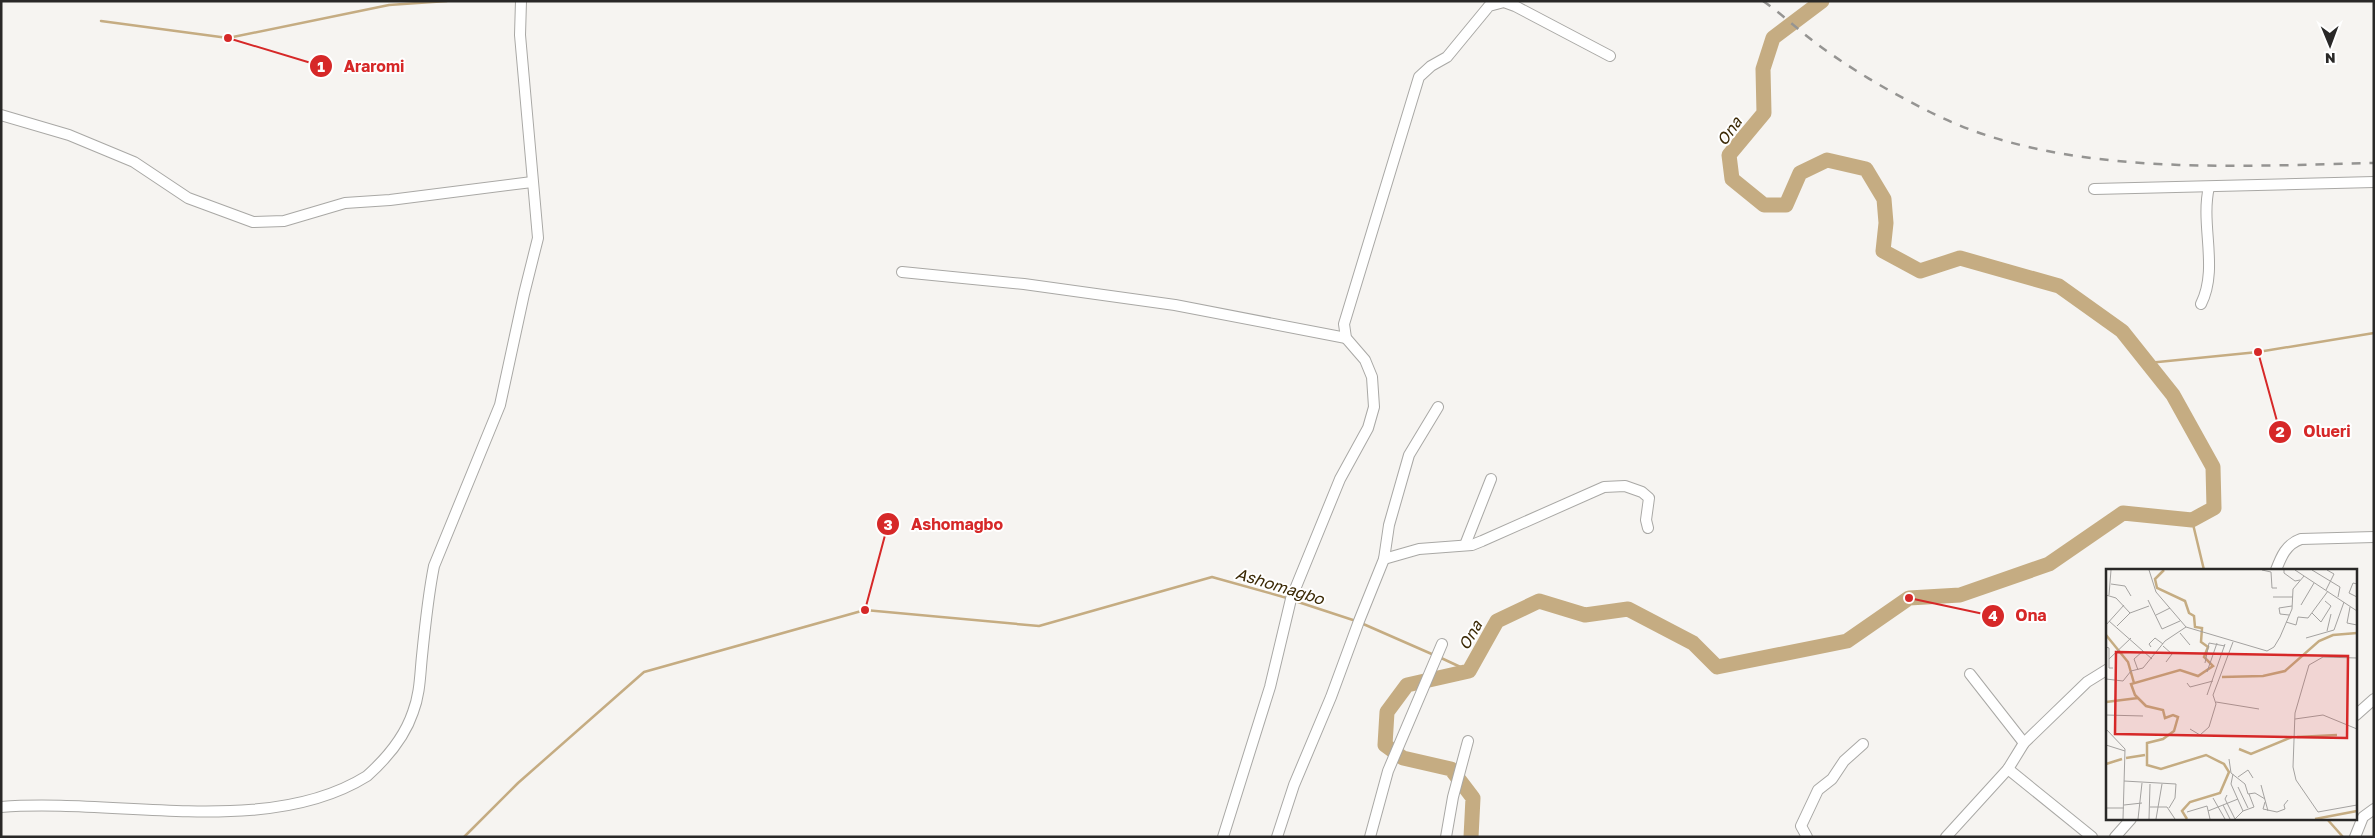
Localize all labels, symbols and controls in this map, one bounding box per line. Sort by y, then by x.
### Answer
north arrow [2305,20,2355,70]
text: N [2325,50,2336,67]
callout: Araromi [308,51,414,82]
text: Araromi [344,56,404,76]
text: 1 [317,57,325,75]
water label: Ona [1712,112,1747,149]
callout: Olueri [2268,416,2360,447]
text: Olueri [2303,421,2351,441]
text: 2 [2275,422,2285,440]
callout: Ashomagbo [876,509,1013,540]
text: Ashomagbo [911,514,1003,534]
text: 3 [883,515,893,533]
water label: Ashomagbo [1234,563,1328,609]
inset map [2106,569,2358,820]
callout: Ona [1980,600,2056,631]
text: Ona [2015,605,2047,625]
text: 4 [1988,606,1998,624]
water label: Ona [1454,616,1487,653]

